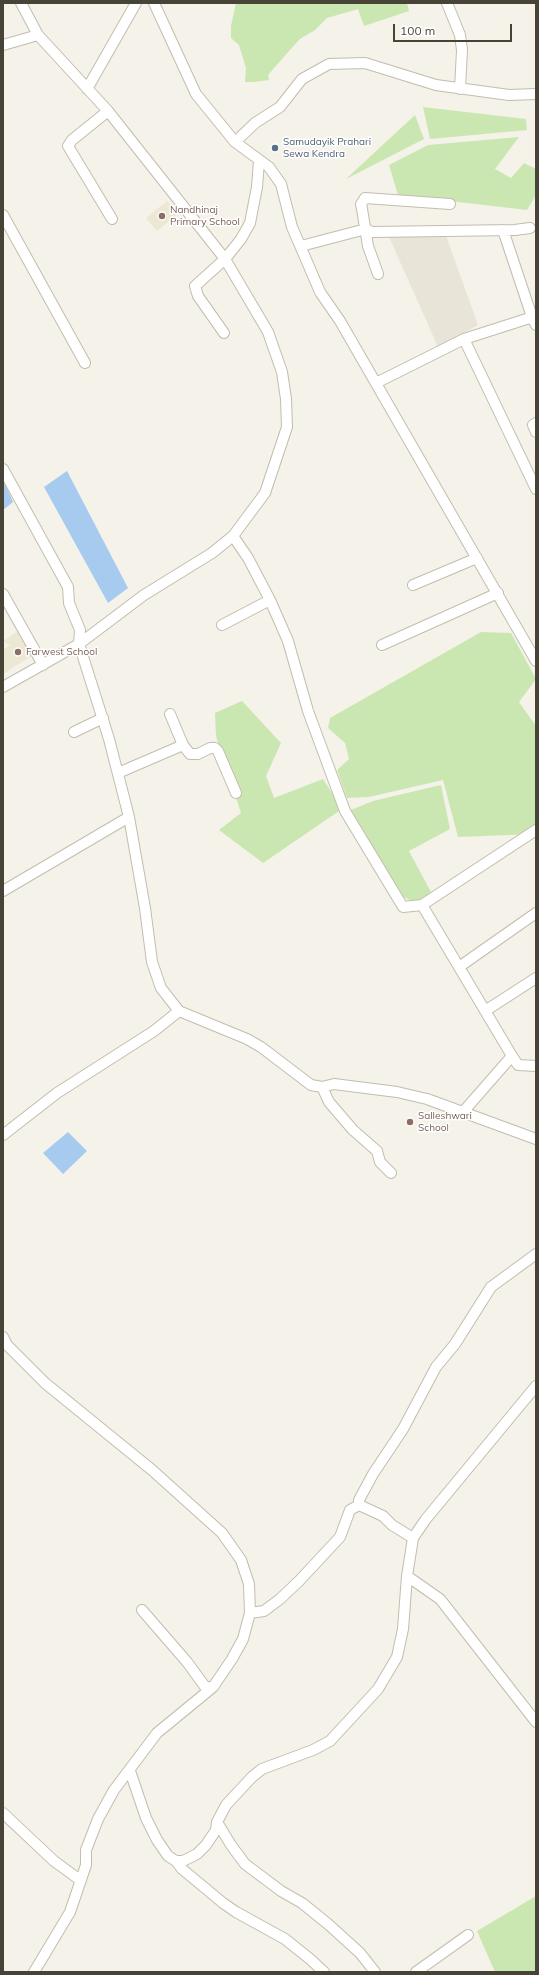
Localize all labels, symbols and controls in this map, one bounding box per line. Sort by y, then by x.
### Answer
scale bar [395,16,514,42]
text: 100 m [400,23,435,38]
place label: Samudayik Prahari Sewa Kendra [283,136,371,160]
marker: Samudayik Prahari Sewa Kendra [270,143,280,153]
place label: Nandhinaj Primary School [170,204,240,228]
marker: Nandhinaj Primary School [157,211,167,221]
place label: Farwest School [26,646,97,658]
marker: Farwest School [13,647,23,657]
place label: Salleshwari School [418,1110,472,1134]
marker: Salleshwari School [405,1117,415,1127]

